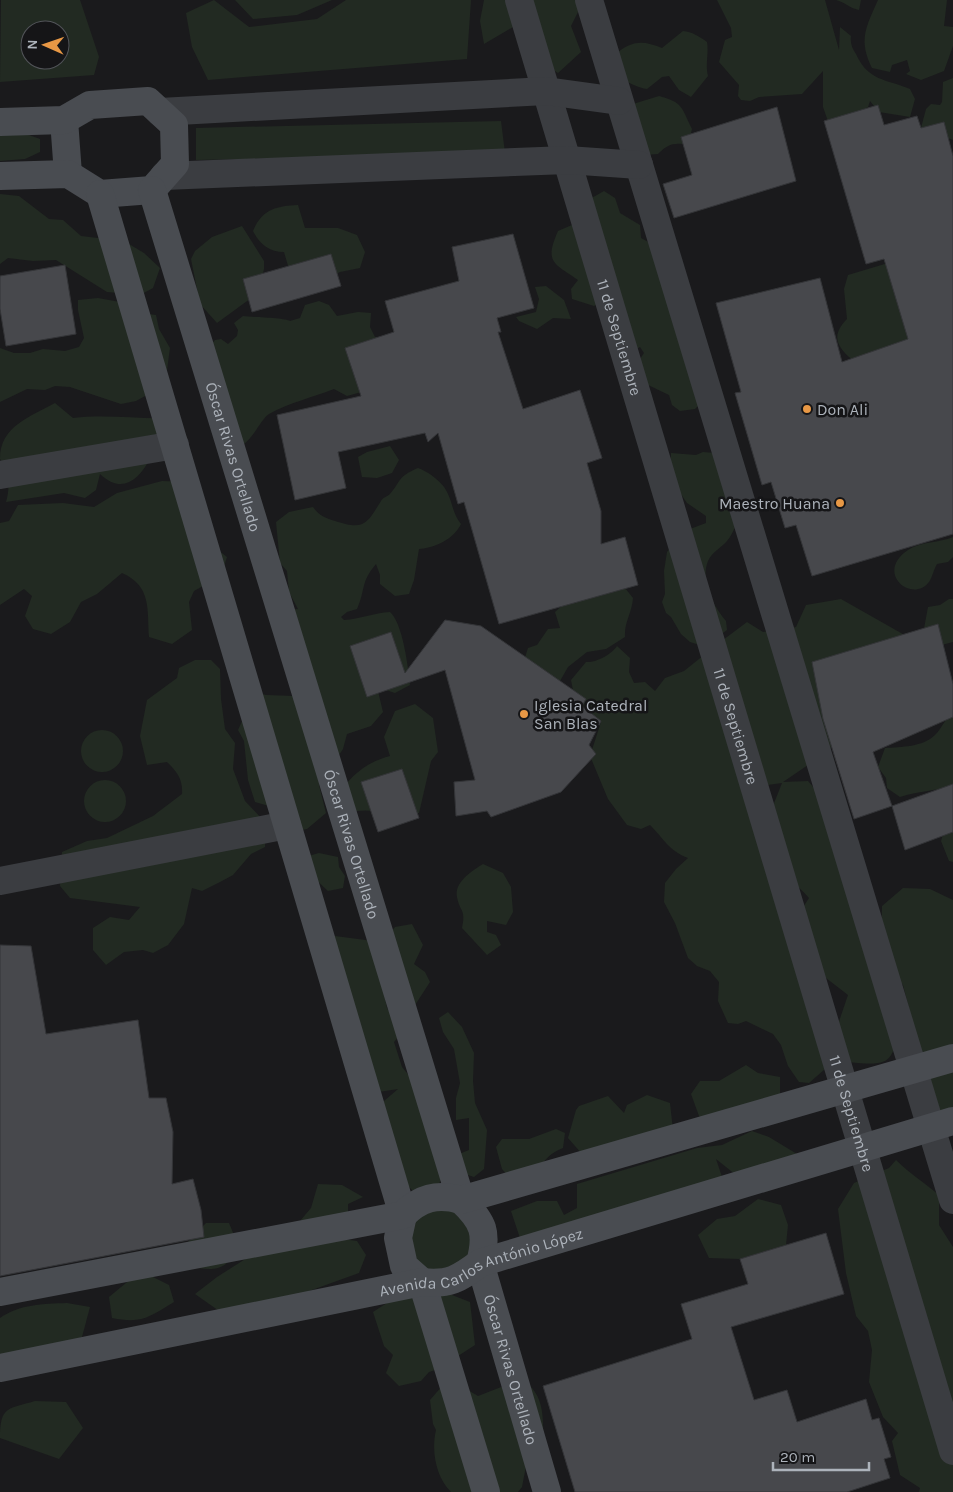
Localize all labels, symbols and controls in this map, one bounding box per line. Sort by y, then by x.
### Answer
north arrow [20,20,70,70]
text: N [24,39,41,50]
street label: 11 de Septiembre [593,277,646,398]
street label: Óscar Rivas Ortellado [201,380,265,534]
place label: Don Ali [817,400,868,419]
marker: Don Ali [801,403,813,415]
place label: Maestro Huana [719,494,830,513]
marker: Maestro Huana [834,497,846,509]
street label: 11 de Septiembre [709,666,762,787]
place label: Iglesia Catedral San Blas [534,696,647,733]
marker: Iglesia Catedral San Blas [518,708,530,720]
street label: Óscar Rivas Ortellado [320,767,383,921]
street label: 11 de Septiembre [825,1053,878,1174]
street label: Avenida Carlos António López [378,1224,585,1300]
street label: Óscar Rivas Ortellado [480,1292,542,1447]
scale bar [773,1440,869,1472]
text: 20 m [780,1448,815,1466]

